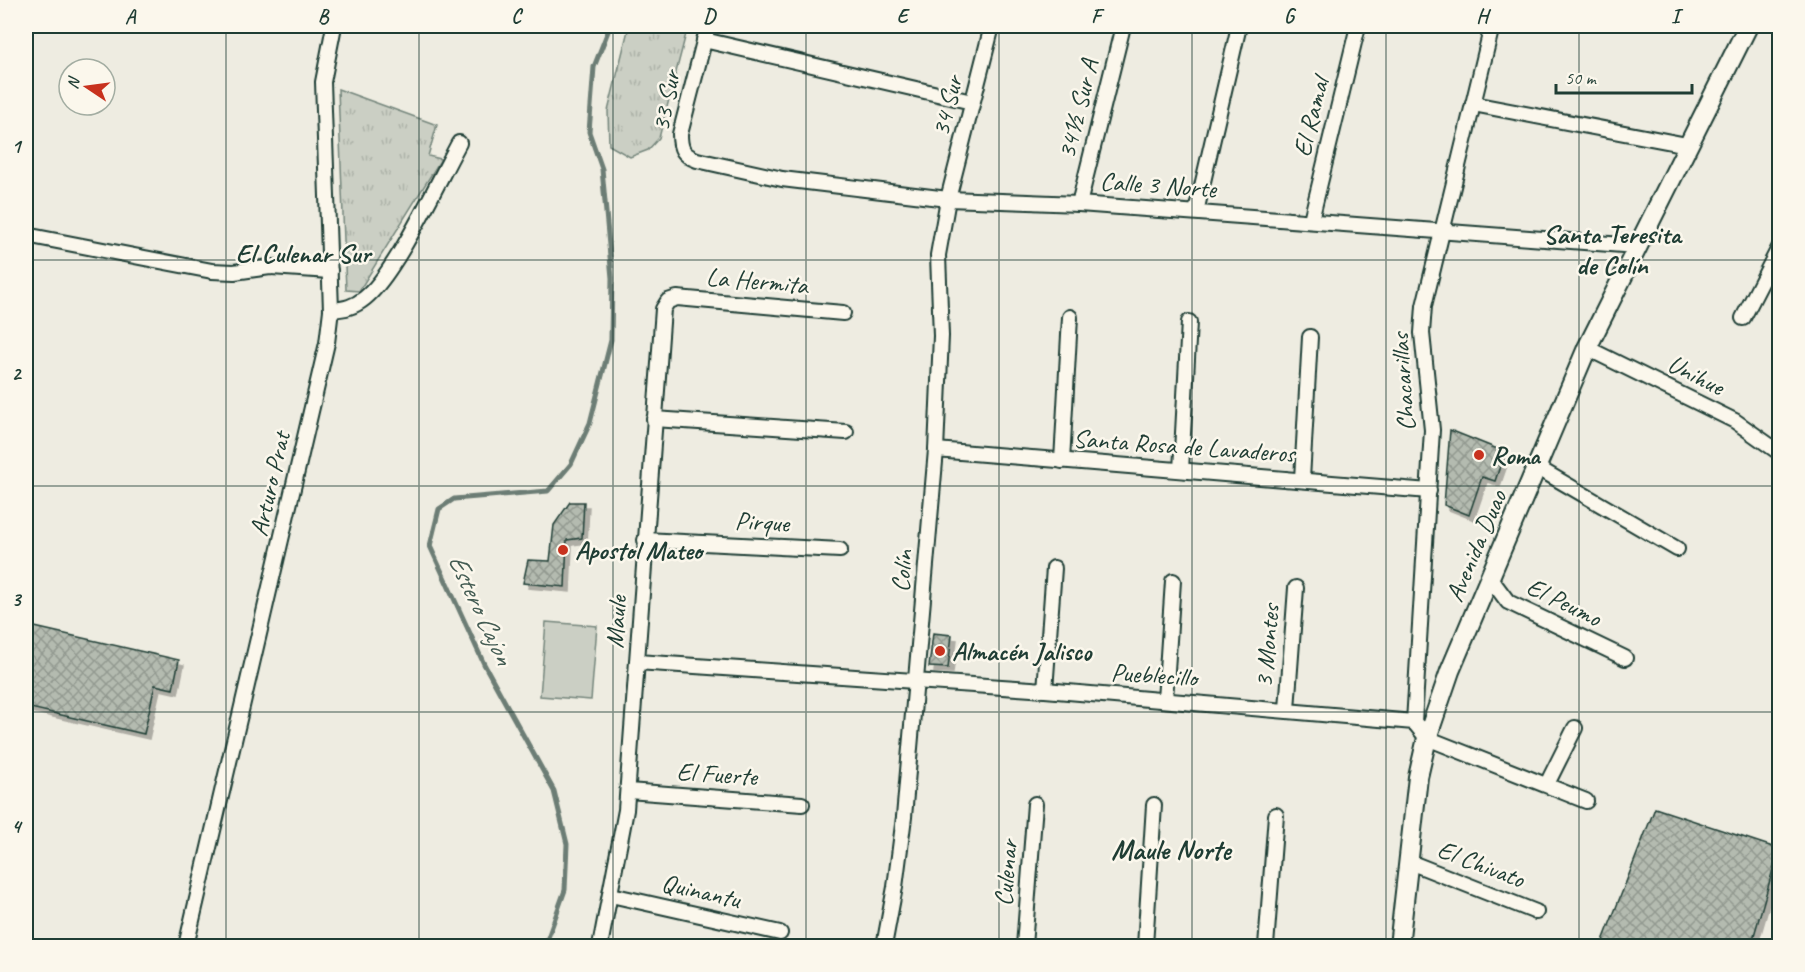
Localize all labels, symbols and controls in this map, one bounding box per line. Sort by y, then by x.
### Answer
text: A [125,4,137,29]
text: B [318,4,330,29]
text: C [511,4,523,29]
text: D [703,4,717,29]
text: E [897,4,911,29]
text: F [1091,4,1105,29]
text: G [1284,4,1297,29]
text: H [1476,4,1491,29]
text: I [1671,4,1684,29]
street label: 34½ Sur A [1050,54,1107,162]
north arrow [57,57,117,117]
scale bar [1556,57,1692,95]
street label: 33 Sur [644,65,688,134]
text: 50 m [1565,67,1598,89]
street label: 34 Sur [924,70,971,139]
street label: El Ramal [1285,70,1338,160]
text: N [63,74,85,91]
text: 1 [12,134,23,159]
street label: Calle 3 Norte [1099,164,1219,206]
district label: Santa Teresita de Colín [1543,217,1684,282]
district label: El Culenar Sur [236,236,374,270]
street label: La Hermita [705,260,811,302]
street label: Chacarillas [1383,330,1423,432]
street label: Unihue [1662,347,1731,404]
text: 2 [12,361,23,386]
street label: Santa Rosa de Lavaderos [1072,422,1298,470]
street label: Arturo Prat [242,426,299,539]
place label: Roma [1491,439,1542,472]
marker: Roma [1472,448,1486,462]
street label: Avenida Duao [1438,484,1515,607]
street label: Pirque [734,504,792,540]
place label: Apostol Mateo [575,534,705,567]
marker: Apostol Mateo [556,543,570,557]
street label: Colín [884,547,920,594]
water label: Estero Cajon [441,548,523,672]
street label: El Peumo [1521,570,1608,635]
text: 3 [12,587,23,612]
street label: Maule [598,593,634,649]
street label: 3 Montes [1247,601,1287,689]
place label: Almacén Jalisco [952,635,1093,668]
marker: Almacén Jalisco [933,644,947,658]
street label: Pueblecillo [1110,656,1201,695]
street label: El Fuerte [676,755,760,793]
text: 4 [12,814,24,839]
district label: Maule Norte [1111,832,1233,867]
street label: El Chivato [1433,832,1531,896]
street label: Culenar [987,836,1026,908]
street label: Quinantu [658,866,745,916]

